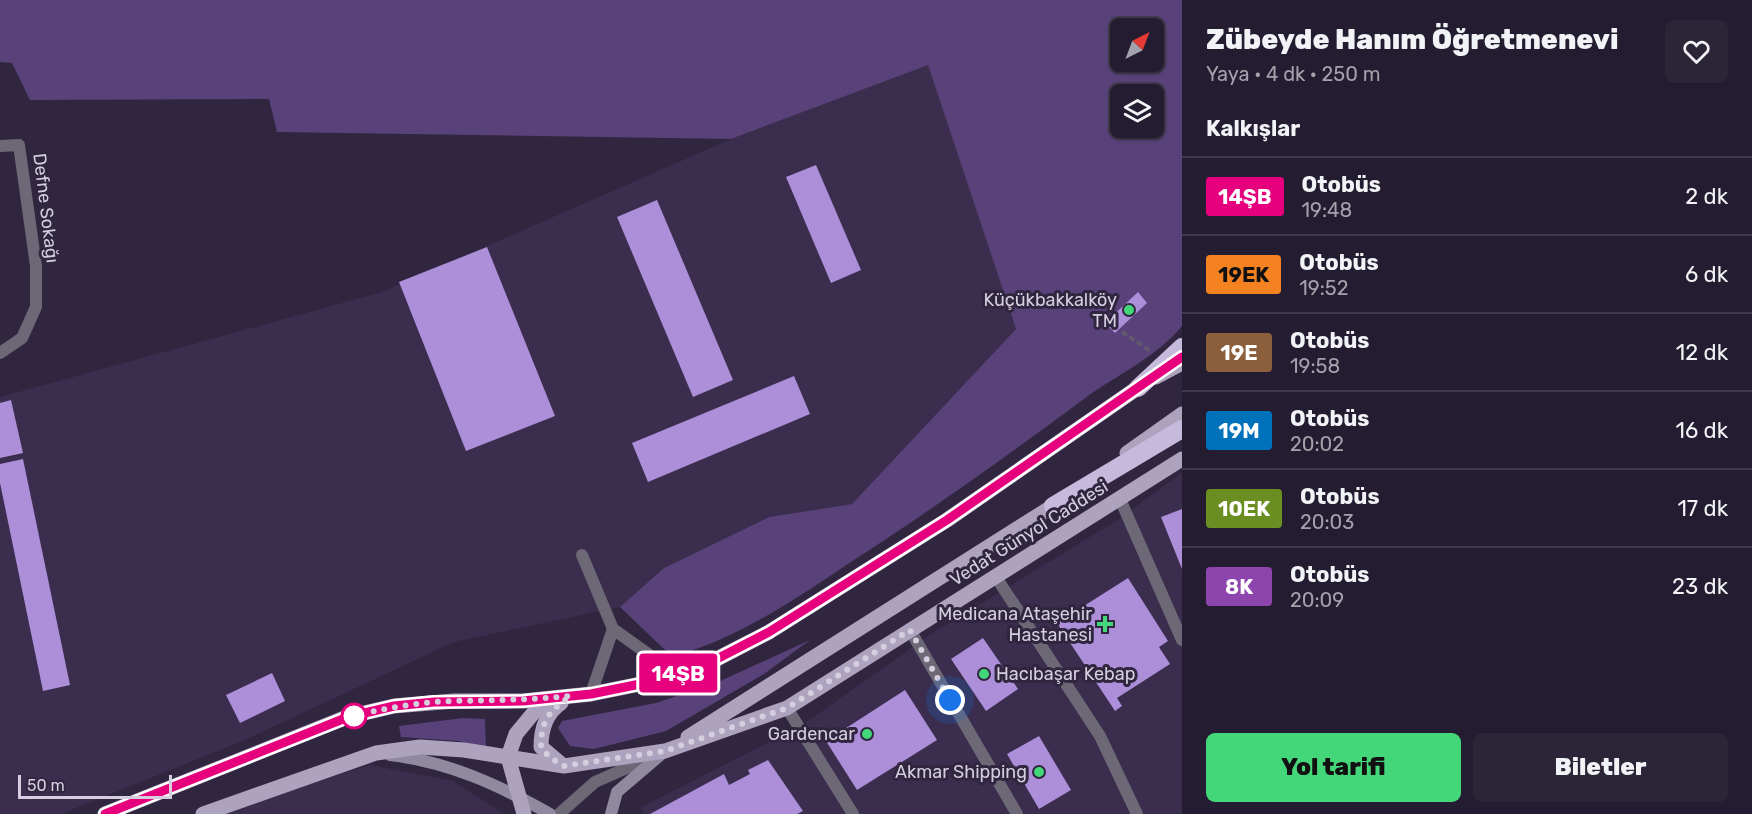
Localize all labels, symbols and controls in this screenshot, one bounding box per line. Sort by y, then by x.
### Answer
north arrow [1110,18,1164,72]
map controls [1110,18,1164,138]
button: heart [1665,20,1728,83]
text: Zübeyde Hanım Öğretmenevi [1206,23,1618,56]
text: Yaya · 4 dk · 250 m [1206,62,1381,86]
button: layers [1110,84,1164,138]
text: Kalkışlar [1206,115,1300,142]
street label: Defne Sokağı [28,152,64,264]
text: Otobüs [1302,171,1381,198]
text: 2 dk [1685,183,1728,210]
text: 14ŞB [1218,184,1272,209]
text: 19:48 [1302,198,1352,222]
text: Otobüs [1299,249,1379,276]
text: 6 dk [1685,261,1728,288]
text: 19EK [1218,262,1269,287]
text: 19:52 [1299,276,1348,300]
place label: Küçükbakkalköy TM [984,289,1117,332]
marker: Küçükbakkalköy TM [1122,303,1136,317]
text: Otobüs [1290,327,1370,354]
text: 12 dk [1676,339,1728,366]
text: 19E [1220,340,1258,365]
text: 19:58 [1290,354,1340,378]
text: Otobüs [1290,405,1370,432]
text: 16 dk [1675,417,1728,444]
text: 19M [1218,418,1260,443]
text: 20:02 [1290,432,1344,456]
street label: Vedat Günyol Caddesi [946,475,1112,591]
text: Otobüs [1300,483,1380,510]
text: 17 dk [1677,495,1728,522]
text: 10EK [1218,496,1270,521]
text: 20:03 [1300,510,1354,534]
text: Otobüs [1290,561,1370,588]
text: 23 dk [1672,573,1728,600]
text: 8K [1225,574,1253,599]
text: 20:09 [1290,588,1344,612]
place label: Medicana Ataşehir Hastanesi [938,603,1092,646]
marker: Medicana Ataşehir Hastanesi [1096,615,1114,633]
line badge: 14ŞB [636,654,720,692]
text: 14ŞB [651,661,705,686]
place label: Hacıbaşar Kebap [996,663,1135,685]
marker: Hacıbaşar Kebap [977,667,991,681]
your location [935,685,965,715]
unlabelled marker [341,703,367,729]
place label: Gardencar [768,723,855,745]
marker: Gardencar [860,727,874,741]
button: Yol tarifi [1206,733,1461,802]
button: Biletler [1473,733,1728,802]
place label: Akmar Shipping [895,761,1027,783]
marker: Akmar Shipping [1032,765,1046,779]
scale bar [18,772,172,800]
text: 50 m [27,776,65,795]

